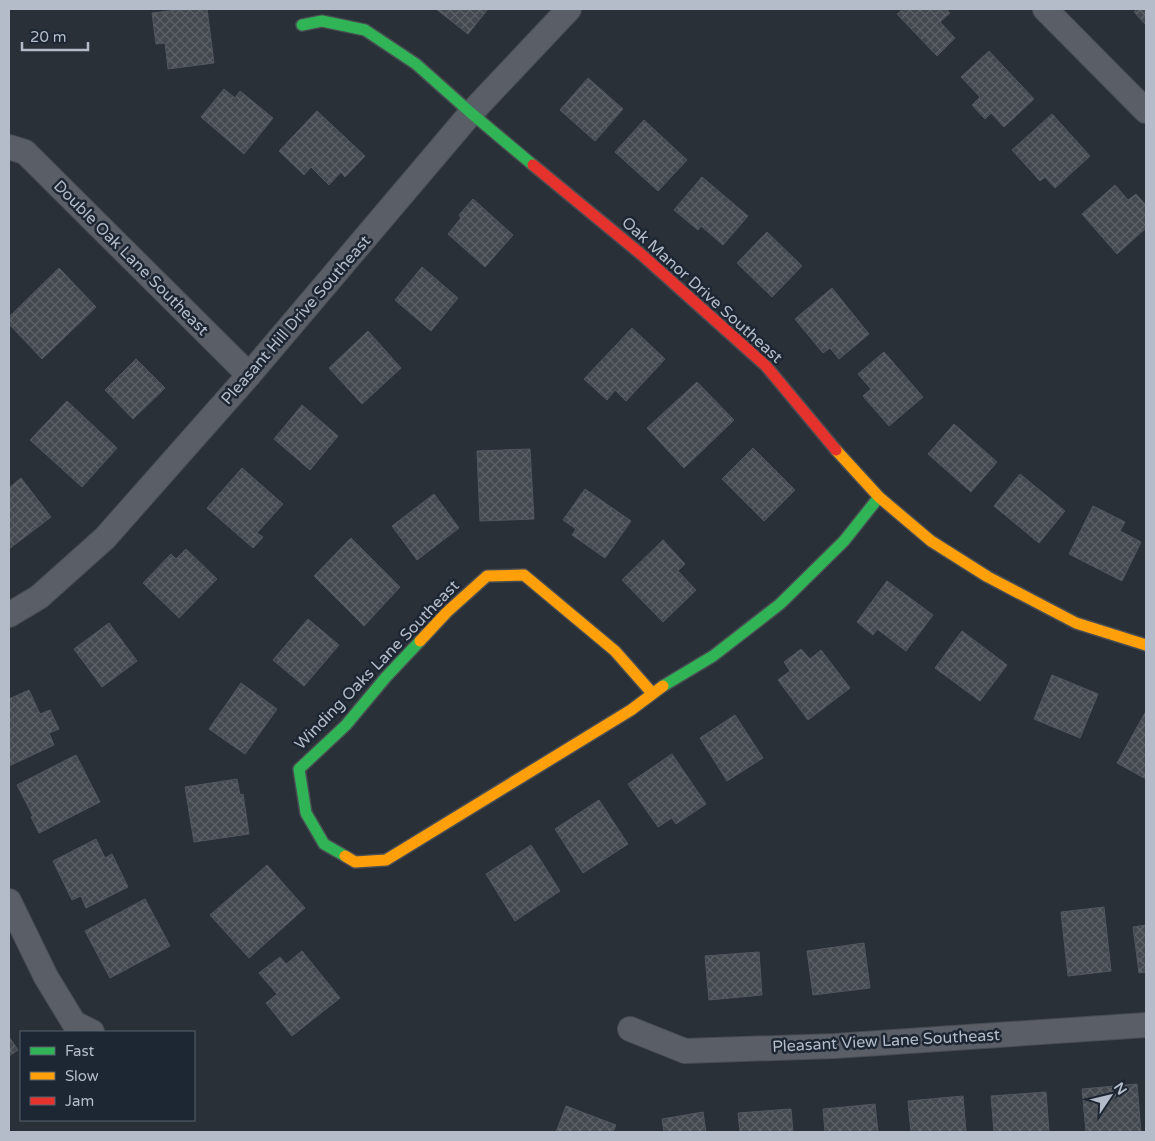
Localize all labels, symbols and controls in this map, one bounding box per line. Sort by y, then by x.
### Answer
scale bar [22,20,89,52]
text: 20 m [30,28,67,46]
street label: Double Oak Lane Southeast [49,176,213,340]
street label: Oak Manor Drive Southeast [617,212,787,368]
street label: Pleasant Hill Drive Southeast [217,231,375,409]
street label: Winding Oaks Lane Southeast [291,576,463,754]
street label: Pleasant View Lane Southeast [772,1025,1000,1057]
legend [20,1031,195,1121]
text: Fast [65,1042,95,1060]
text: Slow [65,1067,99,1085]
north arrow [1085,1071,1135,1121]
text: N [1110,1079,1130,1098]
text: Jam [65,1092,94,1110]

